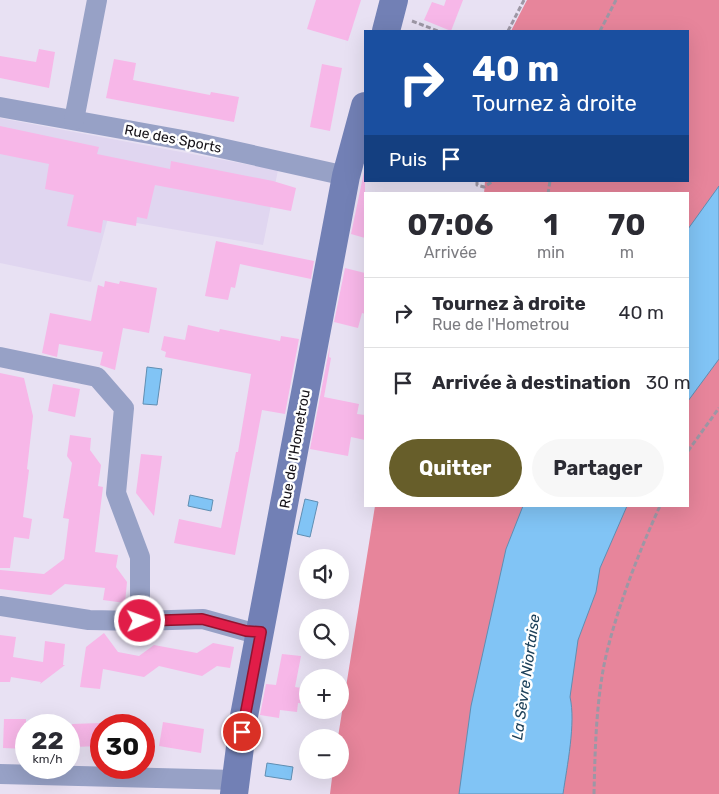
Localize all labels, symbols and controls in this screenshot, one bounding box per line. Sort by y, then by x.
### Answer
text: 40 m [472,48,559,90]
icon: right [389,50,454,115]
text: Tournez à droite [472,90,637,117]
street label: Rue des Sports [123,121,223,157]
icon: arrive [437,145,465,173]
text: Puis [389,148,427,171]
text: 07:06 [407,207,494,243]
text: 1 [543,207,558,243]
text: 70 [608,207,646,243]
text: Arrivée [424,243,477,262]
text: min [537,243,565,262]
text: m [620,243,634,262]
text: Tournez à droite [432,292,586,315]
icon: right [389,299,417,327]
text: 40 m [619,301,664,324]
text: Rue de l'Hometrou [432,315,570,334]
icon: arrive [389,369,417,397]
text: Arrivée à destination [432,371,631,394]
text: 30 m [646,371,691,394]
street label: Rue de l'Hometrou [276,388,314,510]
button: Quitter [389,439,522,497]
button: Partager [532,439,664,497]
map controls [299,549,349,779]
button: sound [299,549,349,599]
position arrow [113,594,165,646]
button: search [299,609,349,659]
water label: La Sèvre Niortaise [508,612,544,741]
button: + [299,669,349,719]
pin [221,711,263,753]
speed limit sign: 30 [90,714,155,779]
icon: arrive [228,718,256,746]
text: 22 [31,726,64,755]
button: − [299,729,349,779]
text: km/h [33,752,62,766]

